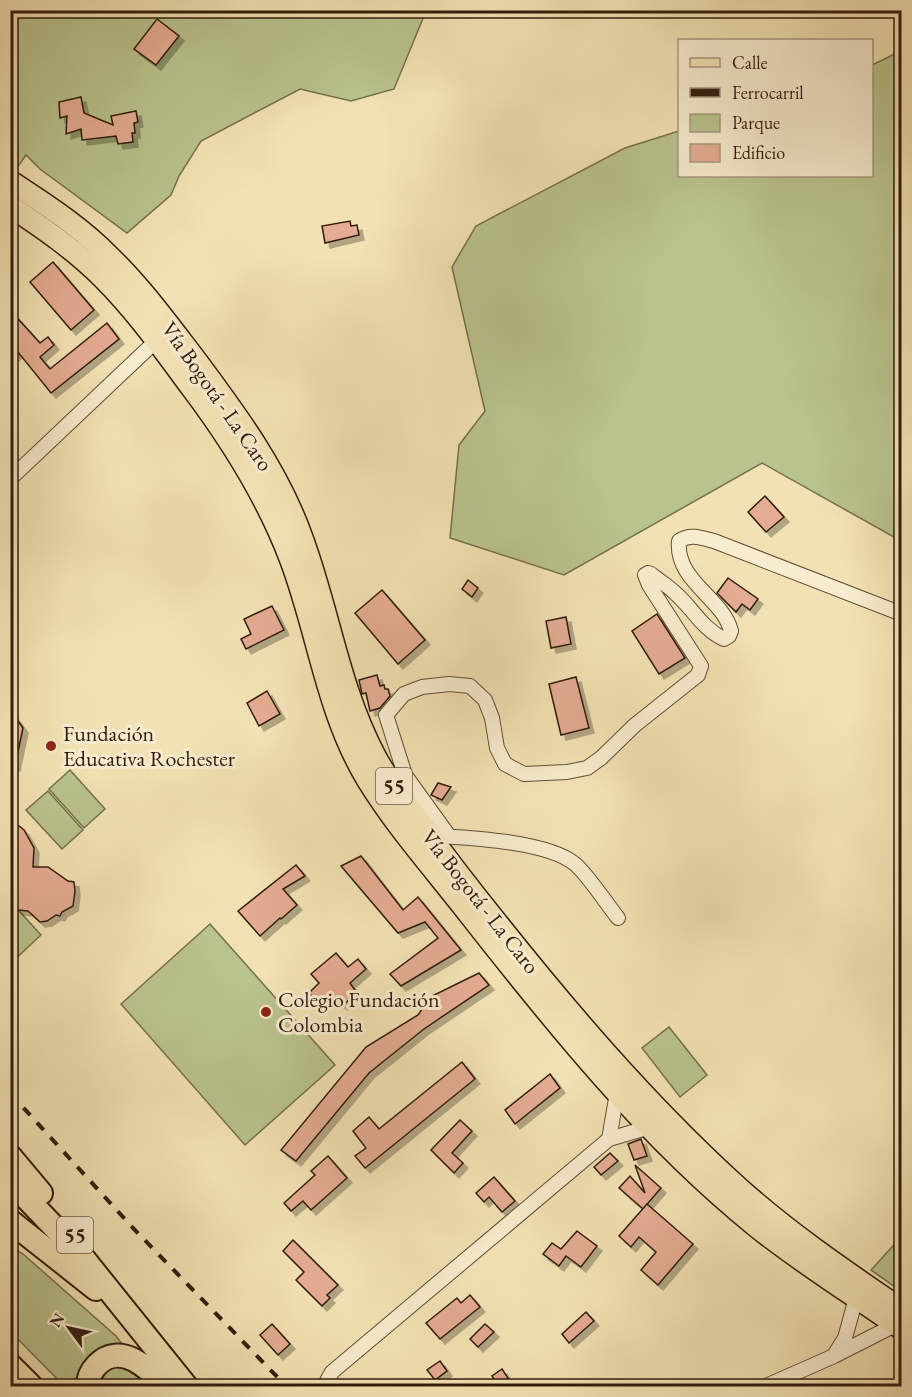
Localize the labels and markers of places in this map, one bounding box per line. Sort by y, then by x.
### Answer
place label: Fundación Educativa Rochester [63,719,236,773]
marker: Fundación Educativa Rochester [44,739,58,753]
place label: Colegio Fundación Colombia [278,985,440,1039]
marker: Colegio Fundación Colombia [259,1005,273,1019]

